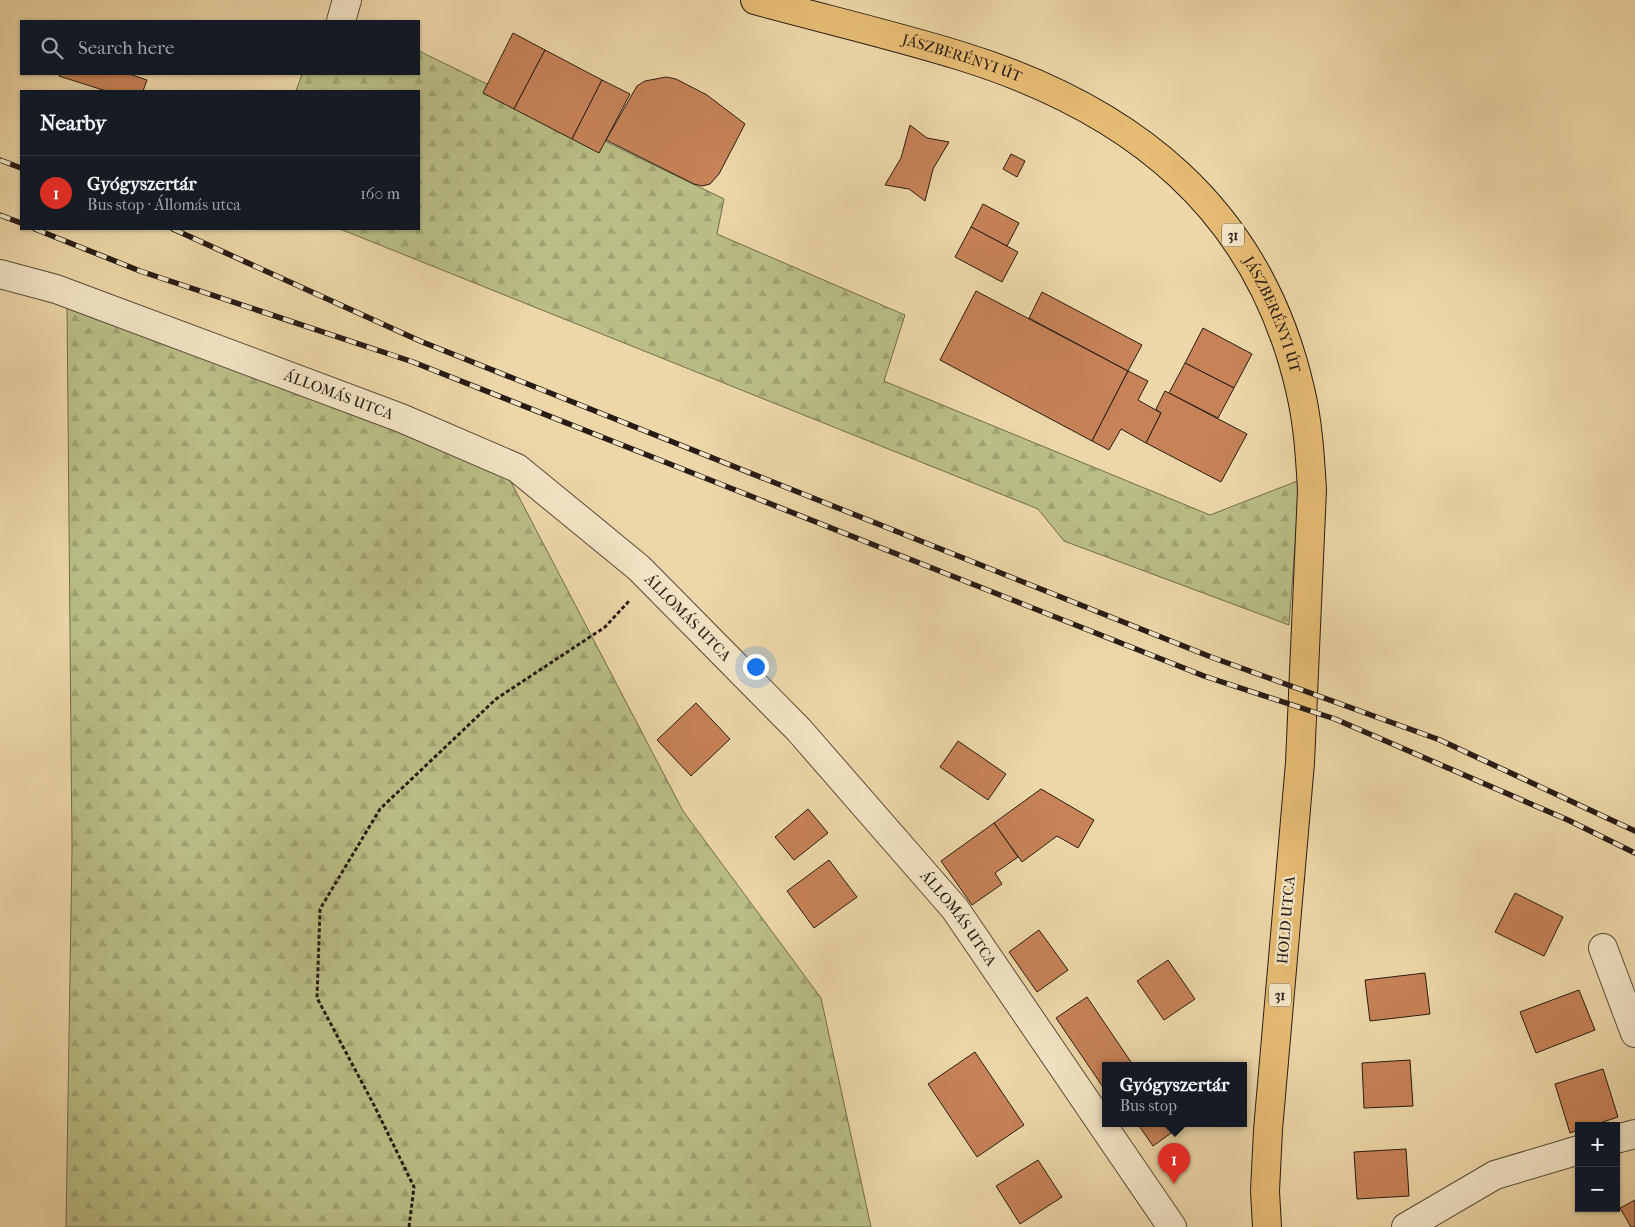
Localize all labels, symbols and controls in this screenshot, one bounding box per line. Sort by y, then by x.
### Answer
search box [20,20,420,75]
street label: JÁSZBERÉNYI ÚT [899,30,1025,86]
icon: search [38,34,66,62]
text: Search here [78,37,174,59]
text: Nearby [40,111,106,135]
text: Gyógyszertár [87,173,197,195]
text: 1 [53,184,59,203]
text: 160 m [360,184,400,203]
text: Bus stop · Állomás utca [87,195,241,214]
road number: 31 [1222,224,1244,246]
street label: JÁSZBERÉNYI ÚT [1239,252,1305,375]
street label: ÁLLOMÁS UTCA [281,366,396,424]
street label: ÁLLOMÁS UTCA [640,569,735,665]
your location [743,654,769,680]
street label: ÁLLOMÁS UTCA [916,866,1000,970]
street label: HOLD UTCA [1273,875,1299,965]
road number: 31 [1269,984,1291,1006]
popup [1102,1062,1247,1127]
text: Gyógyszertár [1120,1074,1229,1096]
text: Bus stop [1120,1096,1177,1115]
map controls [1575,1122,1620,1212]
button: + [1575,1122,1620,1167]
pin: 1 [1158,1143,1190,1184]
button: − [1575,1167,1620,1212]

